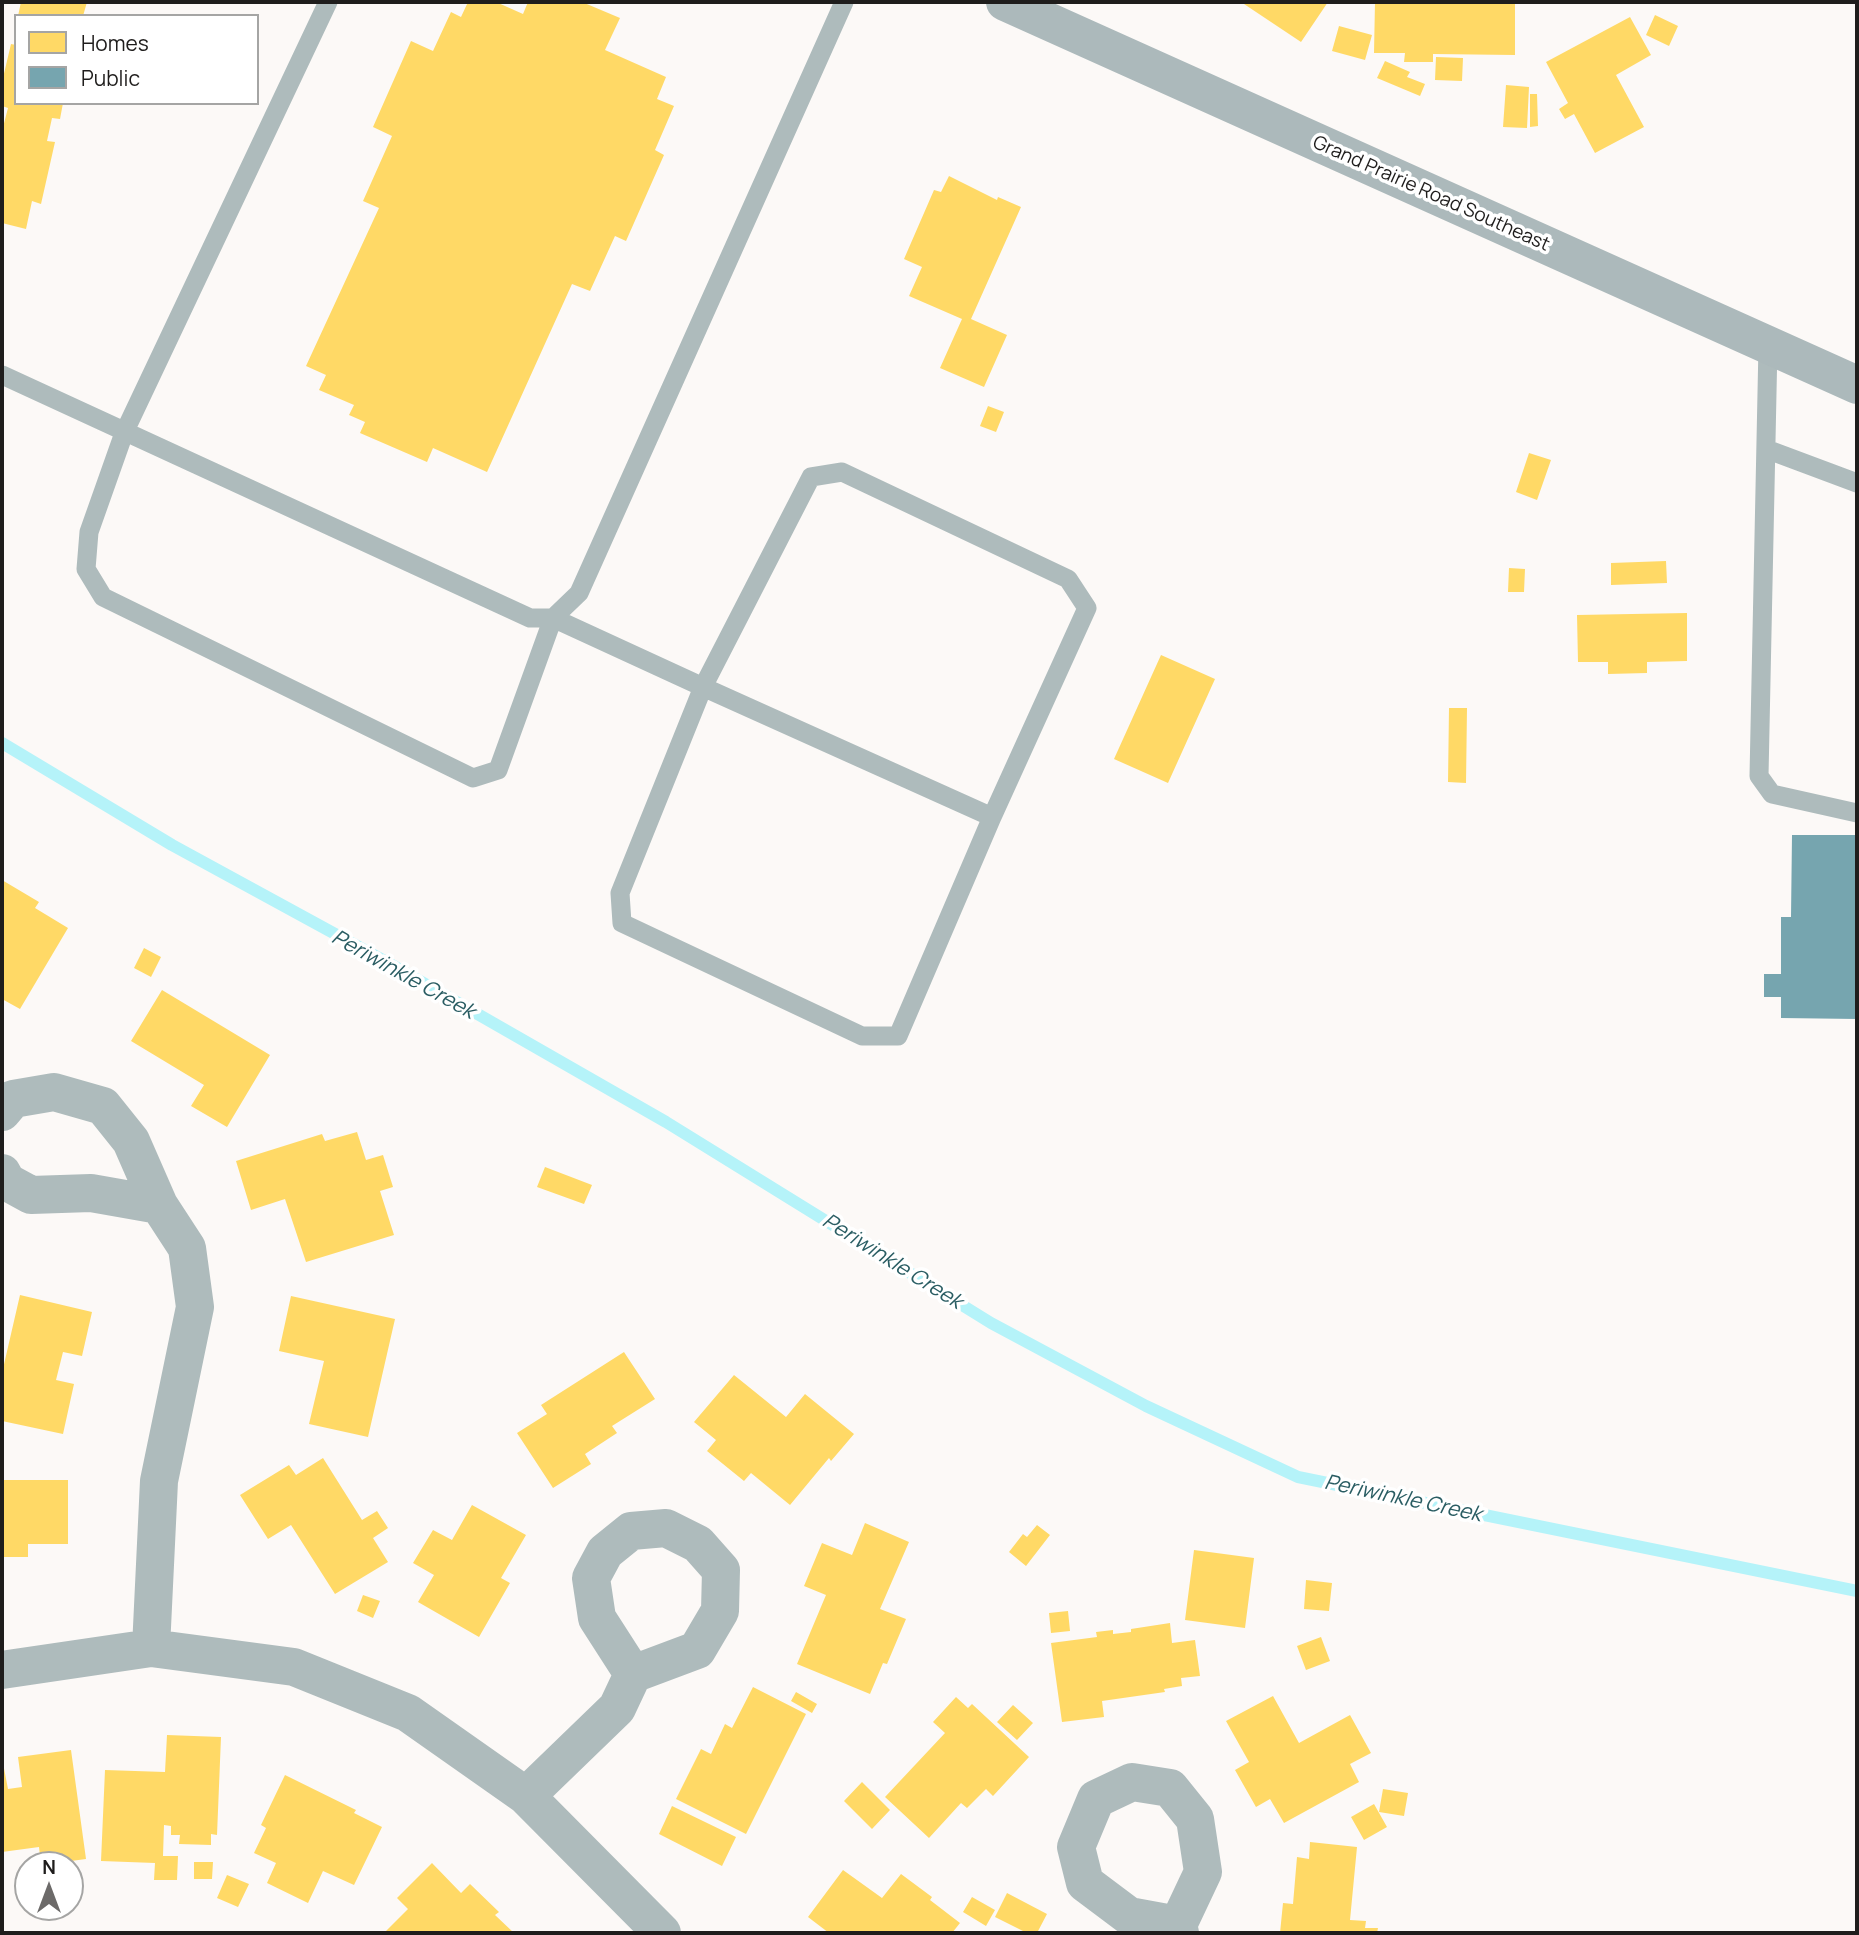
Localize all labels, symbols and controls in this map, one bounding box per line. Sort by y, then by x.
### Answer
legend [14,14,259,105]
text: Homes [81,29,149,57]
text: Public [81,64,140,92]
street label: Grand Prairie Road Southeast [1309,131,1553,257]
water label: Periwinkle Creek [327,925,479,1025]
water label: Periwinkle Creek [817,1209,967,1315]
water label: Periwinkle Creek [1322,1470,1484,1528]
north arrow [14,1851,84,1921]
text: N [42,1854,56,1880]

